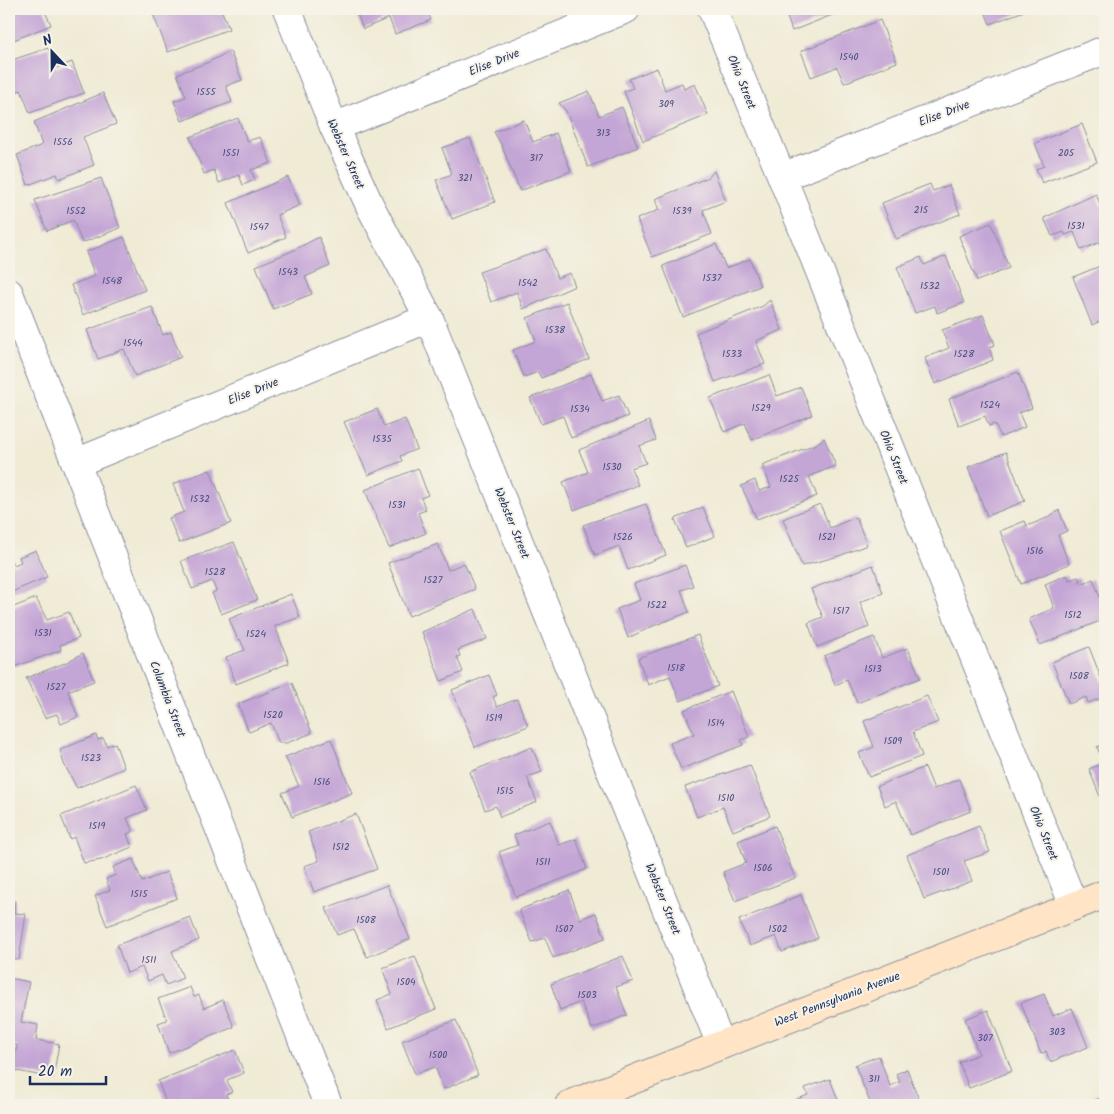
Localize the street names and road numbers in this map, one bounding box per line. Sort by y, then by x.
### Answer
street label: Elise Drive [466,43,523,81]
street label: Ohio Street [722,52,761,113]
street label: Elise Drive [916,95,973,132]
street label: Webster Street [322,116,370,193]
street label: Elise Drive [225,372,282,410]
street label: Ohio Street [874,427,913,488]
street label: Webster Street [489,485,535,562]
street label: Columbia Street [144,658,191,741]
street label: Ohio Street [1024,803,1063,864]
street label: Webster Street [640,861,686,938]
street label: West Pennsylvania Avenue [771,966,903,1032]

